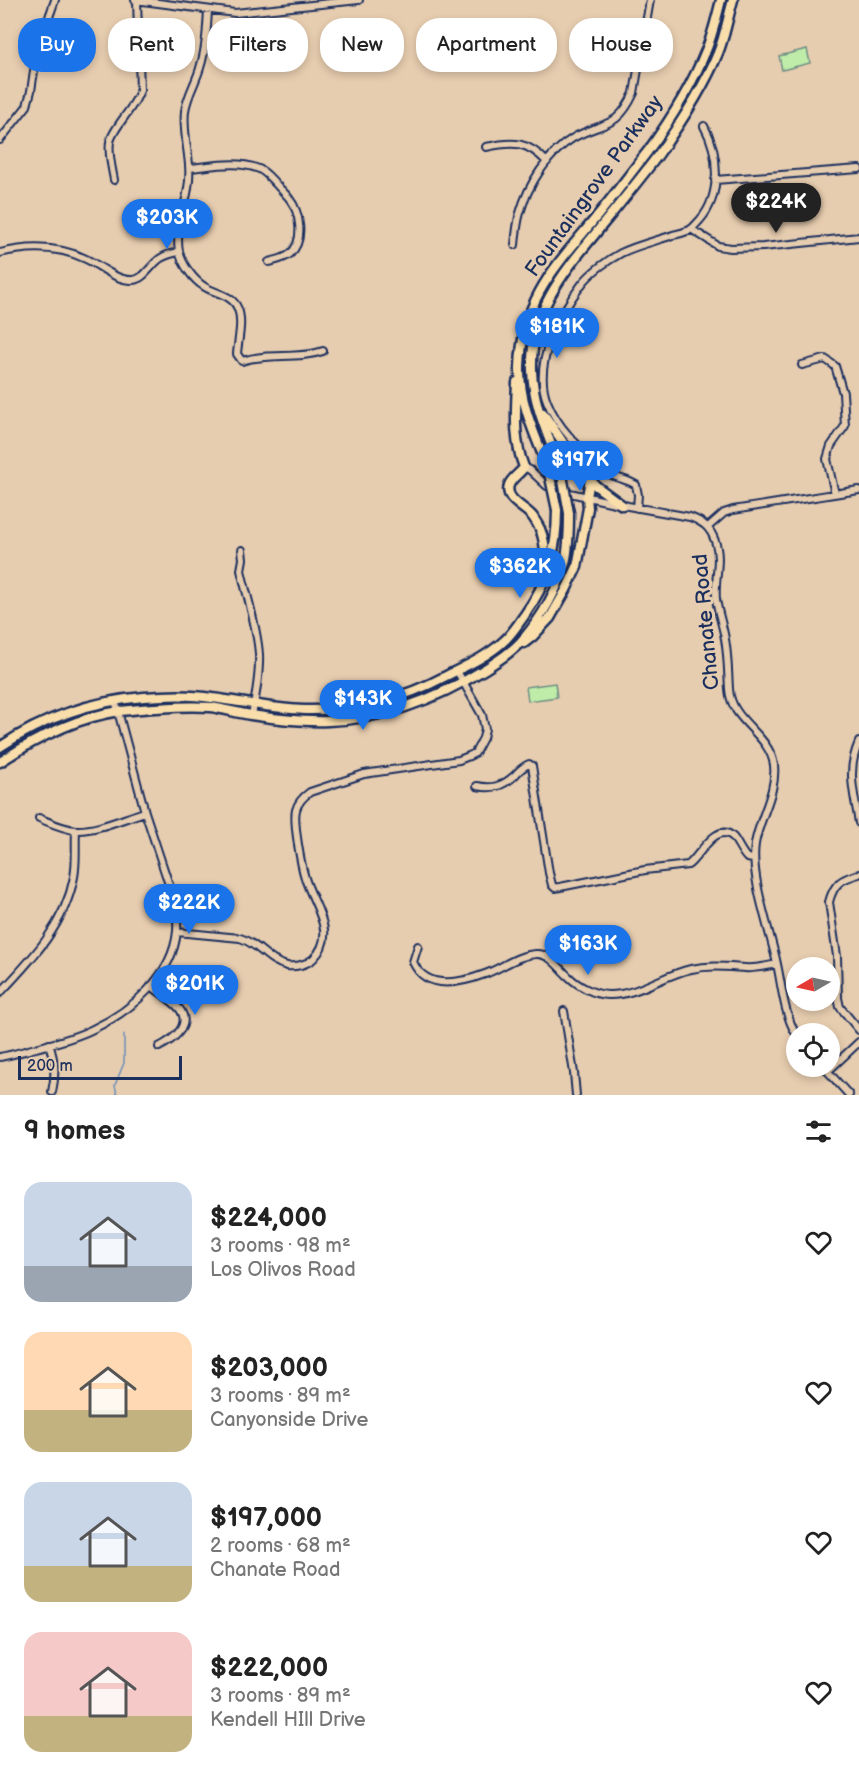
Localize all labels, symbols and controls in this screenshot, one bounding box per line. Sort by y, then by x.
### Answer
chip: Buy [18,18,96,72]
chip: Rent [108,18,195,72]
chip: Filters [207,18,308,72]
chip: New [320,18,404,72]
chip: Apartment [416,18,557,72]
chip: House [569,18,673,72]
street label: Fountaingrove Parkway [520,90,669,282]
pin: $224K [734,183,818,234]
text: $224K [745,190,807,214]
pin: $203K [125,199,209,250]
text: $203K [136,206,198,230]
pin: $181K [515,308,599,359]
text: $181K [529,315,585,339]
pin: $197K [538,441,622,492]
text: $197K [551,448,609,472]
pin: $362K [478,548,562,599]
street label: Chanate Road [688,553,724,691]
text: $362K [489,555,551,579]
pin: $143K [321,680,405,731]
text: $143K [334,687,392,711]
pin: $222K [147,884,231,935]
text: $222K [158,891,220,915]
pin: $163K [546,925,630,976]
text: $163K [559,932,618,956]
north arrow [786,957,840,1011]
map controls [786,957,840,1077]
pin: $201K [153,965,237,1016]
text: $201K [165,972,225,996]
button: locate [786,1023,840,1077]
scale bar [18,1053,182,1080]
text: 200 m [27,1057,73,1076]
icon: filters [802,1115,835,1148]
text: 9 homes [24,1116,125,1147]
text: $224,000 [210,1203,327,1234]
icon: home [72,1206,144,1278]
icon: heart [802,1226,835,1259]
text: 3 rooms · 98 m² [210,1234,351,1258]
text: Los Olivos Road [210,1258,356,1282]
text: $203,000 [210,1353,328,1384]
icon: home [72,1356,144,1428]
icon: heart [802,1376,835,1409]
text: 3 rooms · 89 m² [210,1384,351,1408]
text: Canyonside Drive [210,1408,368,1432]
text: $197,000 [210,1503,322,1534]
icon: home [72,1506,144,1578]
icon: heart [802,1526,835,1559]
text: 2 rooms · 68 m² [210,1534,351,1558]
text: Chanate Road [210,1558,340,1582]
text: $222,000 [210,1653,328,1684]
icon: home [72,1656,144,1728]
icon: heart [802,1676,835,1709]
text: 3 rooms · 89 m² [210,1684,351,1708]
text: Kendell HIll Drive [210,1708,366,1732]

